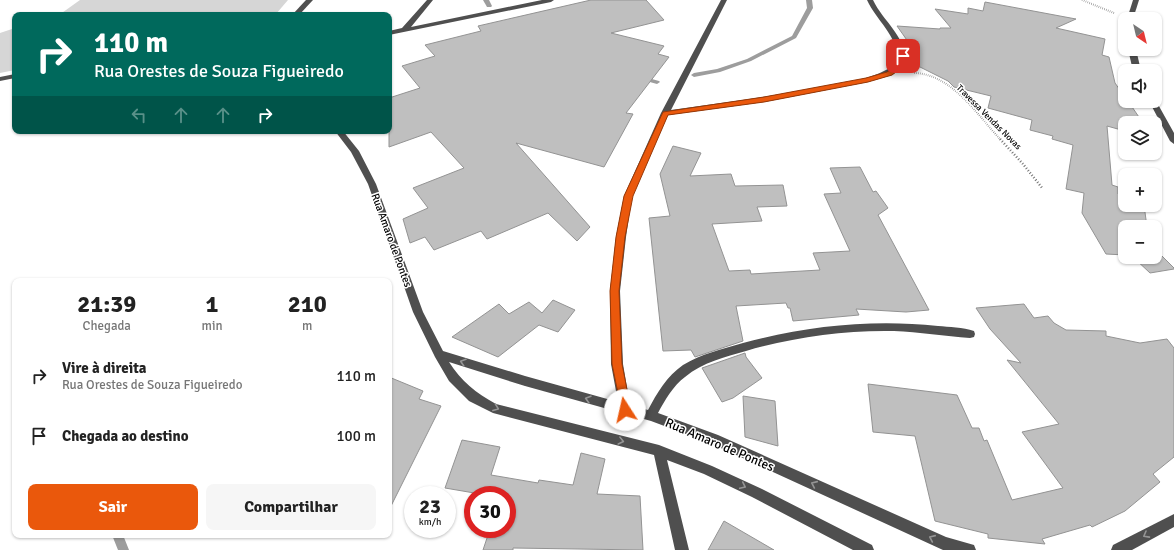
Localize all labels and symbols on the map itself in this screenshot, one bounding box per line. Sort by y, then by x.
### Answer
north arrow [1118,12,1162,56]
pin [886,39,920,73]
street label: Travessa Vendas Novas [954,83,1023,152]
street label: Rua Amaro de Pontes [369,191,415,289]
one-way arrow [460,358,467,366]
position arrow [604,389,646,431]
one-way arrow [585,395,592,404]
one-way arrow [492,403,499,411]
street label: Rua Amaro de Pontes [663,415,777,475]
one-way arrow [618,437,624,445]
one-way arrow [738,481,746,489]
one-way arrow [810,481,817,489]
speed limit sign: 30 [464,486,516,538]
one-way arrow [1143,531,1150,538]
one-way arrow [929,535,937,543]

